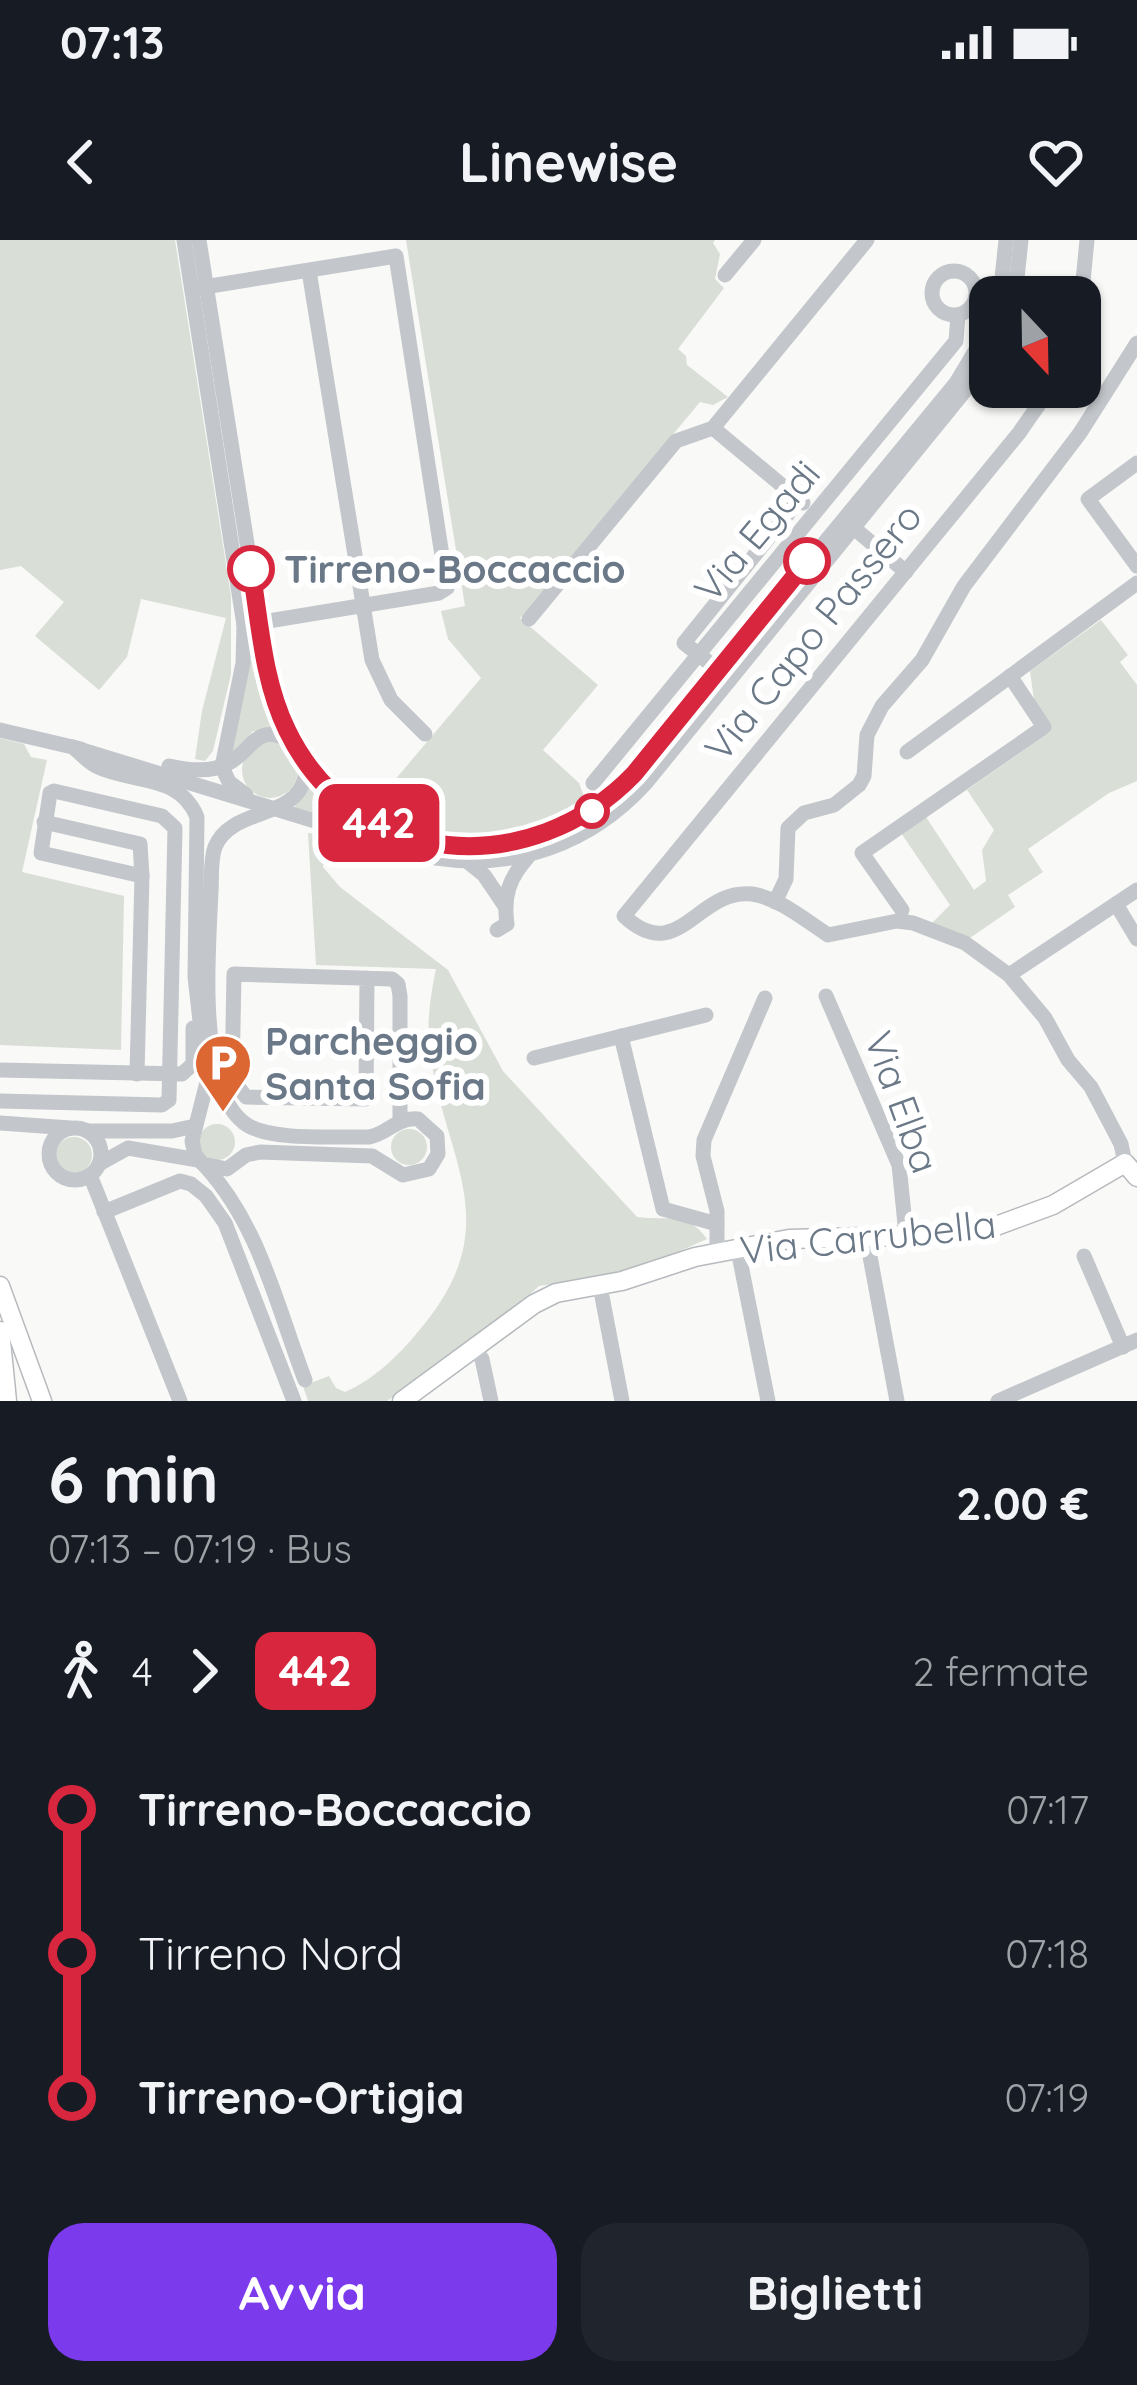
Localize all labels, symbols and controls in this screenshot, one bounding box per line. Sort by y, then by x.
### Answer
text: 07:13 [60,14,165,70]
text: Linewise [459,128,678,196]
icon: back [48,129,114,195]
icon: heart [1023,129,1089,195]
north arrow [969,276,1101,408]
map controls [969,276,1101,408]
street label: Via Egadi [683,450,830,612]
street label: Via Capo Passero [693,493,932,771]
unlabelled marker [785,539,829,583]
place label: Tirreno-Boccaccio [284,544,626,593]
marker: Tirreno-Boccaccio [229,547,273,591]
line badge: 442 [310,784,448,862]
unlabelled marker [576,795,608,827]
text: 442 [342,796,416,849]
place label: Parcheggio Santa Sofia [265,1016,486,1110]
street label: Via Elba [854,1024,951,1179]
parking icon: Parcheggio Santa Sofia [192,1032,254,1114]
street label: Via Carrubella [738,1199,998,1274]
text: 6 min [48,1437,219,1520]
text: 2.00 € [956,1475,1089,1531]
text: 07:13 – 07:19 · Bus [48,1524,352,1573]
icon: walk [48,1638,114,1704]
icon: forward [171,1638,237,1704]
text: 442 [279,1644,352,1697]
text: 4 [132,1647,153,1696]
text: 2 fermate [913,1647,1089,1696]
text: Tirreno-Boccaccio [138,1781,532,1837]
text: 07:17 [1006,1785,1089,1834]
text: Tirreno Nord [138,1925,403,1981]
text: 07:18 [1005,1929,1089,1978]
text: Tirreno-Ortigia [138,2069,464,2125]
text: 07:19 [1004,2073,1089,2122]
button: Avvia [48,2223,557,2361]
button: Biglietti [581,2223,1089,2361]

